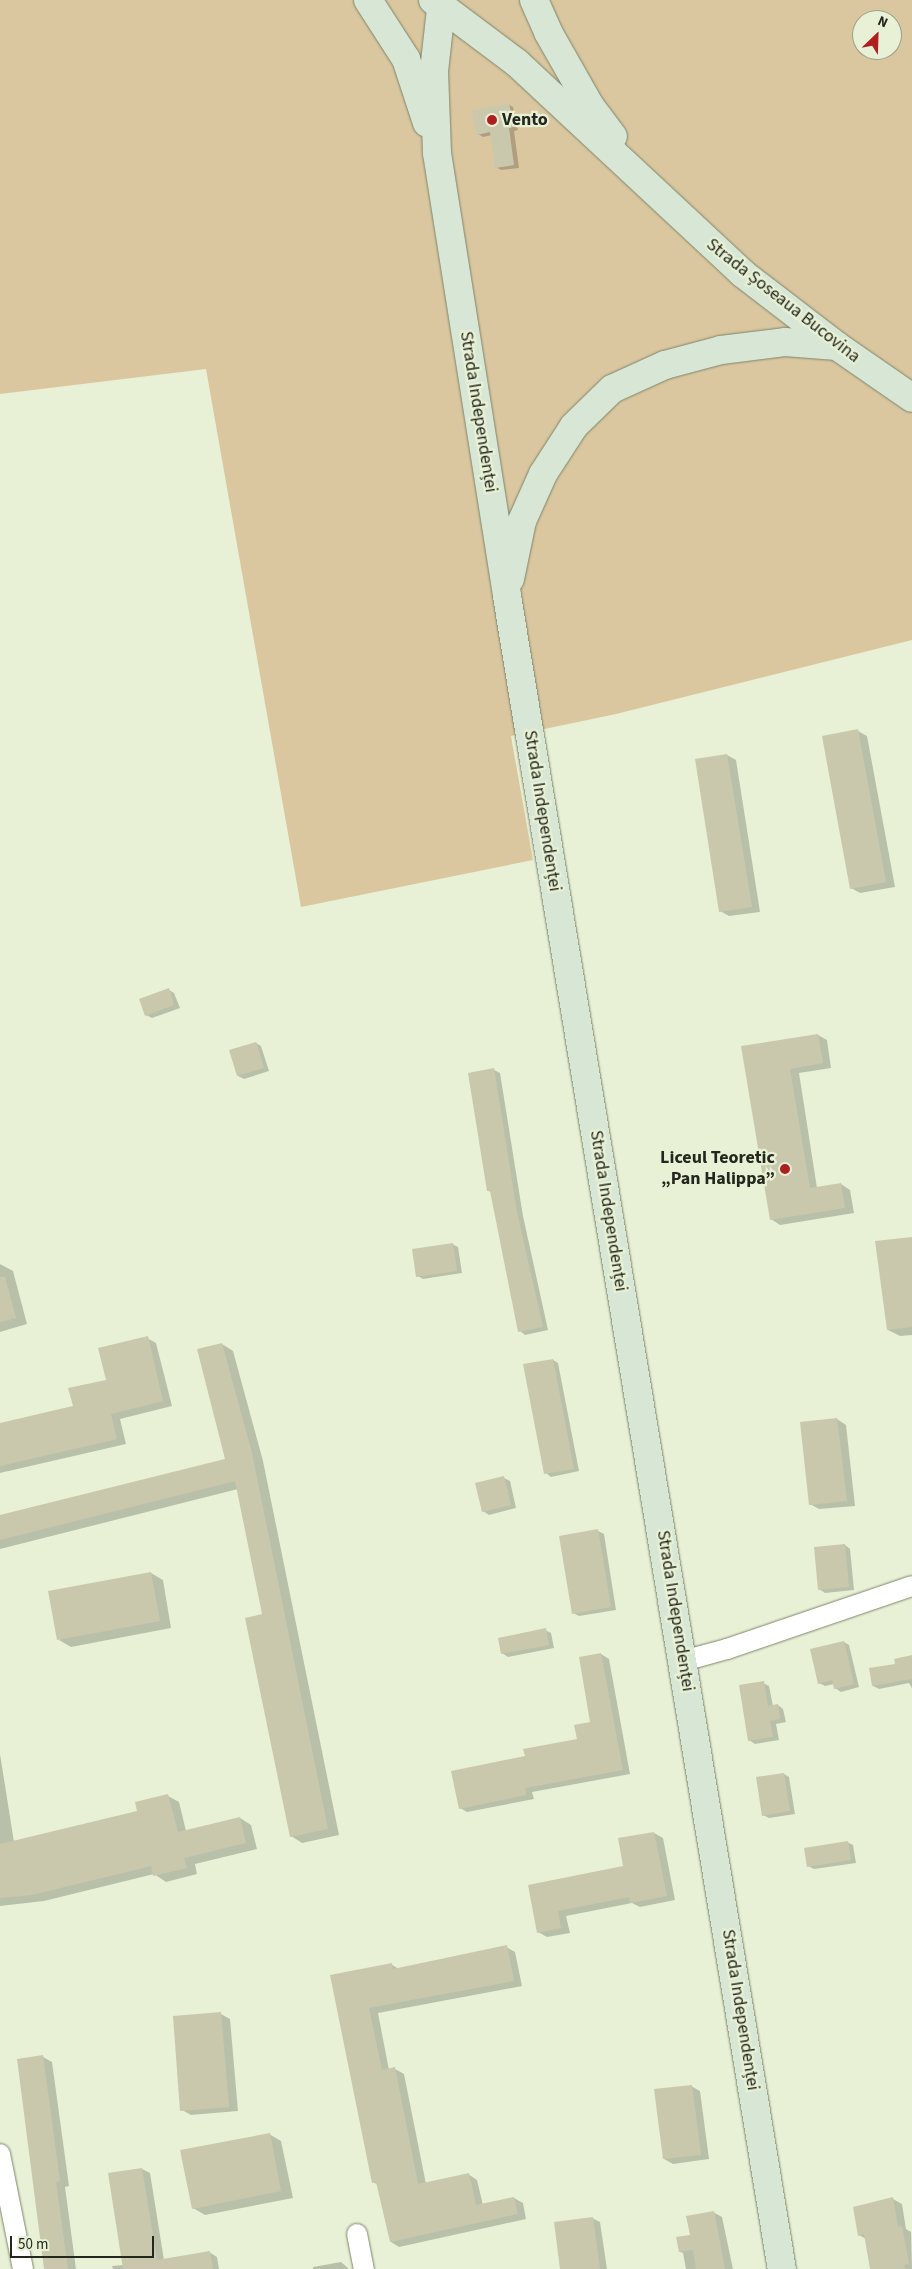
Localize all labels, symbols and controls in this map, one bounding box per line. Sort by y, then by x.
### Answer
north arrow [852,10,902,60]
text: N [874,11,891,33]
place label: Vento [502,109,548,131]
marker: Vento [486,114,498,126]
street label: Strada Șoseaua Bucovina [702,234,864,368]
street label: Strada Independenței [455,330,501,494]
street label: Strada Independenței [519,729,565,893]
street label: Strada Independenței [585,1129,631,1293]
place label: Liceul Teoretic „Pan Halippa” [660,1148,775,1190]
marker: Liceul Teoretic „Pan Halippa” [779,1163,791,1175]
street label: Strada Independenței [652,1529,698,1693]
street label: Strada Independenței [717,1928,763,2092]
scale bar [12,2226,156,2258]
text: 50 m [18,2234,48,2255]

